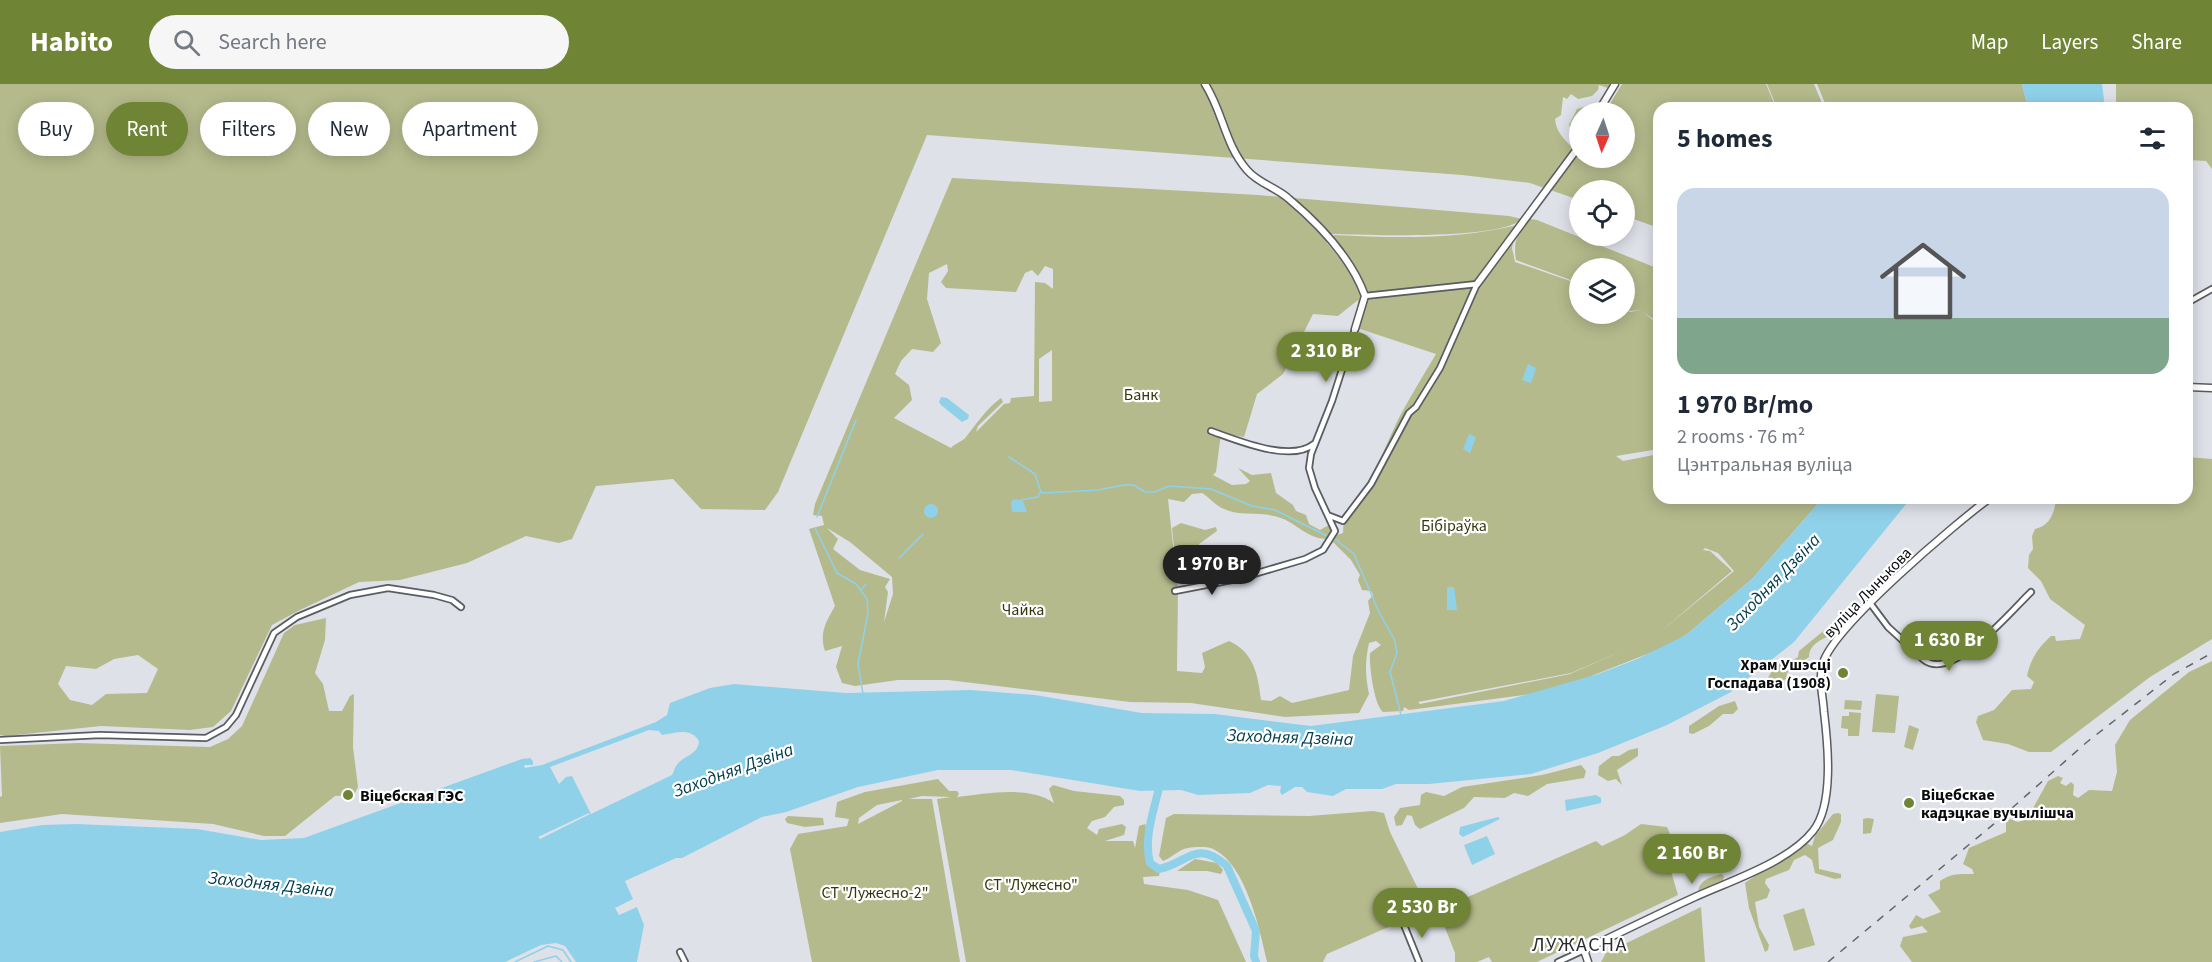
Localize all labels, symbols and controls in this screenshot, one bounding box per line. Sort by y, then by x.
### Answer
search box [149,15,569,69]
text: Habito [30,22,113,62]
icon: search [170,26,203,59]
text: Search here [218,26,327,58]
text: Map [1971,27,2008,57]
text: Layers [2041,27,2098,57]
text: Share [2131,27,2182,57]
chip: Buy [18,102,94,156]
chip: Rent [106,102,188,156]
chip: Filters [200,102,296,156]
chip: New [308,102,390,156]
chip: Apartment [402,102,538,156]
north arrow [1569,102,1635,168]
map controls [1569,102,1635,324]
text: 5 homes [1677,120,1772,157]
icon: filters [2136,122,2169,155]
button: locate [1569,180,1635,246]
icon: home [1869,227,1977,335]
button: layers [1569,258,1635,324]
pin: 2 310 Br [1264,332,1388,383]
text: 2 310 Br [1291,337,1361,365]
park label: Банк [1124,384,1158,406]
text: 1 970 Br/mo [1677,386,1813,423]
text: 2 rooms · 76 m² [1677,423,1805,451]
text: Цэнтральная вуліца [1677,451,1853,479]
park label: Бібіраўка [1421,515,1487,537]
water label: Заходняя Дзвіна [1720,528,1827,637]
street label: вуліца Лынькова [1819,542,1917,643]
pin: 1 970 Br [1150,545,1274,596]
text: 1 970 Br [1177,550,1247,578]
park label: Чайка [1002,599,1044,621]
pin: 1 630 Br [1887,621,2011,672]
text: 1 630 Br [1914,626,1984,654]
place label: Храм Ушэсці Госпадава (1908) [1707,654,1831,694]
marker: Храм Ушэсці Госпадава (1908) [1836,666,1850,680]
water label: Заходняя Дзвіна [1226,723,1354,752]
water label: Заходняя Дзвіна [669,737,797,804]
place label: Віцебскае кадэцкае вучылішча [1921,784,2074,824]
place label: Віцебская ГЭС [360,785,464,807]
marker: Віцебская ГЭС [341,788,355,802]
marker: Віцебскае кадэцкае вучылішча [1902,796,1916,810]
pin: 2 160 Br [1630,834,1754,885]
text: 2 160 Br [1657,839,1727,867]
water label: Заходняя Дзвіна [207,865,336,904]
park label: СТ "Лужесно" [984,874,1078,896]
park label: СТ "Лужесно-2" [822,882,928,904]
pin: 2 530 Br [1360,888,1484,939]
text: 2 530 Br [1387,893,1457,921]
district label: ЛУЖАСНА [1532,931,1628,959]

